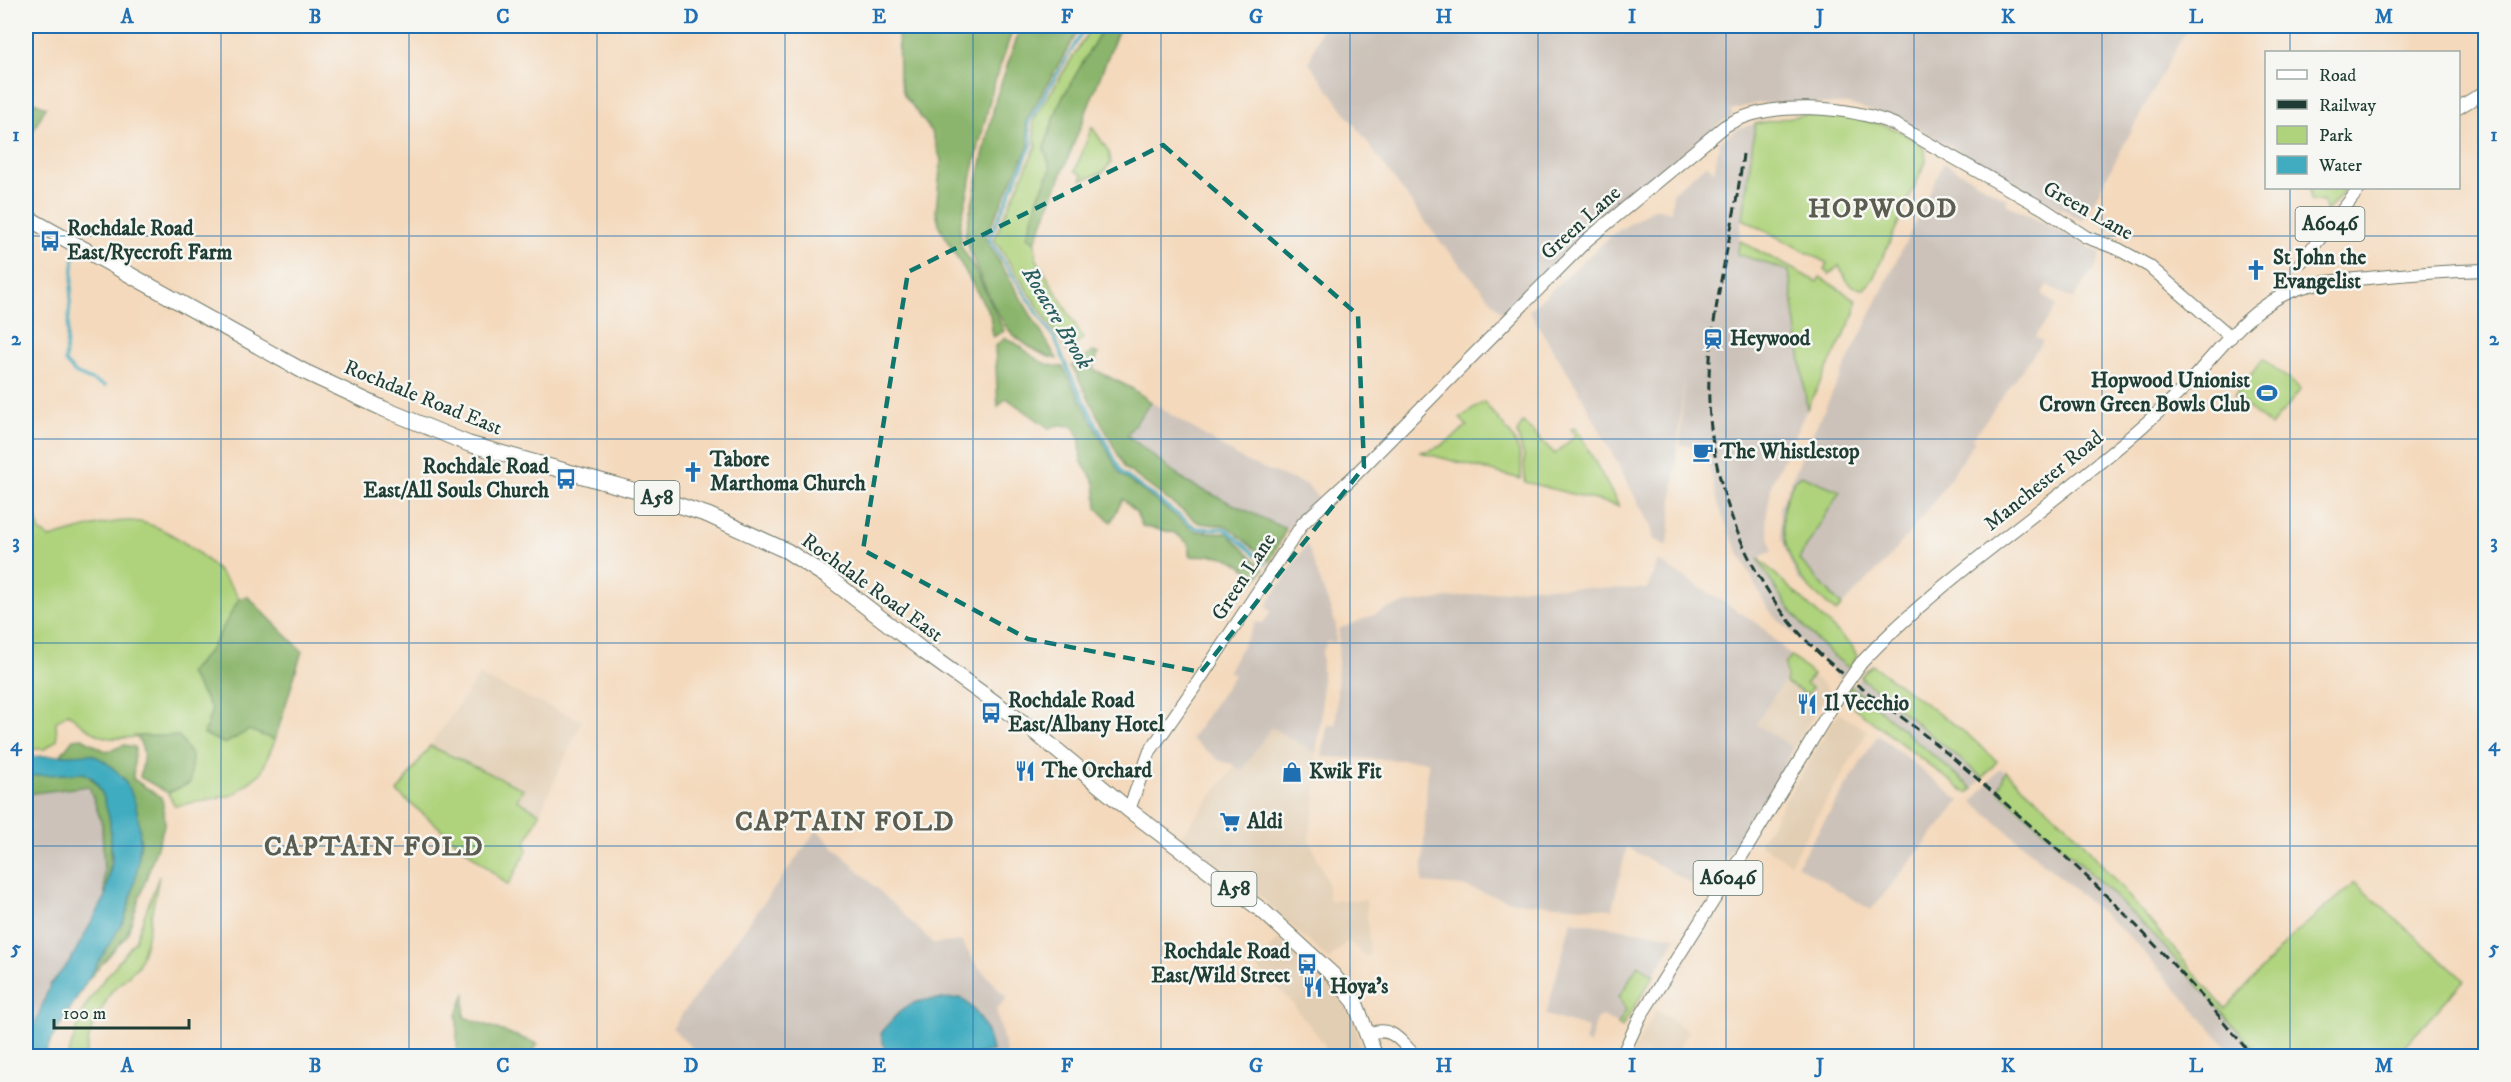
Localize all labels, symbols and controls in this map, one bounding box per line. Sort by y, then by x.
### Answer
text: A [120,5,135,30]
text: B [309,5,321,30]
text: C [496,5,510,30]
text: D [684,5,699,30]
text: E [872,5,886,30]
text: F [1061,5,1074,30]
text: G [1249,5,1263,30]
text: H [1436,5,1453,30]
text: I [1628,5,1636,30]
text: J [1814,5,1824,30]
text: K [2001,5,2016,30]
text: L [2189,5,2204,30]
text: M [2375,5,2393,30]
legend [2265,51,2460,189]
text: Road [2319,65,2356,87]
text: Railway [2319,95,2377,117]
text: 1 [12,123,20,148]
text: 1 [2490,123,2498,148]
text: Park [2319,125,2353,147]
text: Water [2318,155,2362,177]
street label: Green Lane [2038,176,2138,247]
street label: Green Lane [1536,180,1627,266]
district label: HOPWOOD [1808,192,1958,226]
road number: A6046 [2296,207,2364,241]
place label: Rochdale Road East/Ryecroft Farm [67,216,232,266]
bus stop icon: Rochdale Road East/Ryecroft Farm [38,229,62,253]
place label: St John the Evangelist [2273,245,2366,295]
church icon: St John the Evangelist [2244,258,2268,282]
water label: Roeacre Brook [1015,261,1099,375]
place label: Heywood [1730,326,1811,352]
text: 2 [11,327,22,352]
station icon: Heywood [1701,327,1725,351]
text: 2 [2489,327,2500,352]
street label: Rochdale Road East [340,354,506,442]
place label: Hopwood Unionist Crown Green Bowls Club [2039,368,2250,418]
sports icon: Hopwood Unionist Crown Green Bowls Club [2255,381,2279,405]
street label: Manchester Road [1979,425,2109,537]
place label: The Whistlestop [1719,439,1860,465]
cafe icon: The Whistlestop [1691,440,1715,464]
place label: Tabore Marthoma Church [709,447,867,497]
place label: Rochdale Road East/All Souls Church [363,454,550,504]
church icon: Tabore Marthoma Church [681,460,705,484]
bus stop icon: Rochdale Road East/All Souls Church [554,467,578,491]
road number: A58 [634,481,680,515]
street label: Rochdale Road East [796,528,948,648]
street label: Green Lane [1206,528,1282,626]
text: 3 [12,530,20,555]
text: 3 [2490,530,2498,555]
place label: Rochdale Road East/Albany Hotel [1008,688,1165,738]
place label: Il Vecchio [1824,691,1909,717]
restaurant icon: Il Vecchio [1795,692,1819,716]
bus stop icon: Rochdale Road East/Albany Hotel [979,701,1003,725]
text: 4 [10,733,23,758]
text: 4 [2488,733,2501,758]
place label: The Orchard [1041,758,1152,784]
restaurant icon: The Orchard [1013,759,1037,783]
place label: Kwik Fit [1309,759,1382,785]
shop icon: Kwik Fit [1280,760,1304,784]
district label: CAPTAIN FOLD [735,805,955,839]
place label: Aldi [1246,809,1283,835]
supermarket icon: Aldi [1218,810,1242,834]
district label: CAPTAIN FOLD [264,830,484,864]
road number: A6046 [1694,861,1762,895]
road number: A58 [1212,872,1256,906]
text: 5 [10,936,21,961]
text: 5 [2488,936,2499,961]
place label: Rochdale Road East/Wild Street [1151,939,1291,989]
bus stop icon: Rochdale Road East/Wild Street [1295,952,1319,976]
place label: Hoya's [1330,974,1388,1000]
restaurant icon: Hoya's [1301,975,1325,999]
scale bar [54,992,189,1030]
text: 100 m [63,1003,106,1025]
text: A [120,1054,135,1079]
text: B [309,1054,321,1079]
text: C [496,1054,510,1079]
text: D [684,1054,699,1079]
text: E [872,1054,886,1079]
text: F [1061,1054,1074,1079]
text: G [1249,1054,1263,1079]
text: H [1436,1054,1453,1079]
text: I [1628,1054,1636,1079]
text: J [1814,1054,1824,1079]
text: K [2001,1054,2016,1079]
text: L [2189,1054,2204,1079]
text: M [2375,1054,2393,1079]

